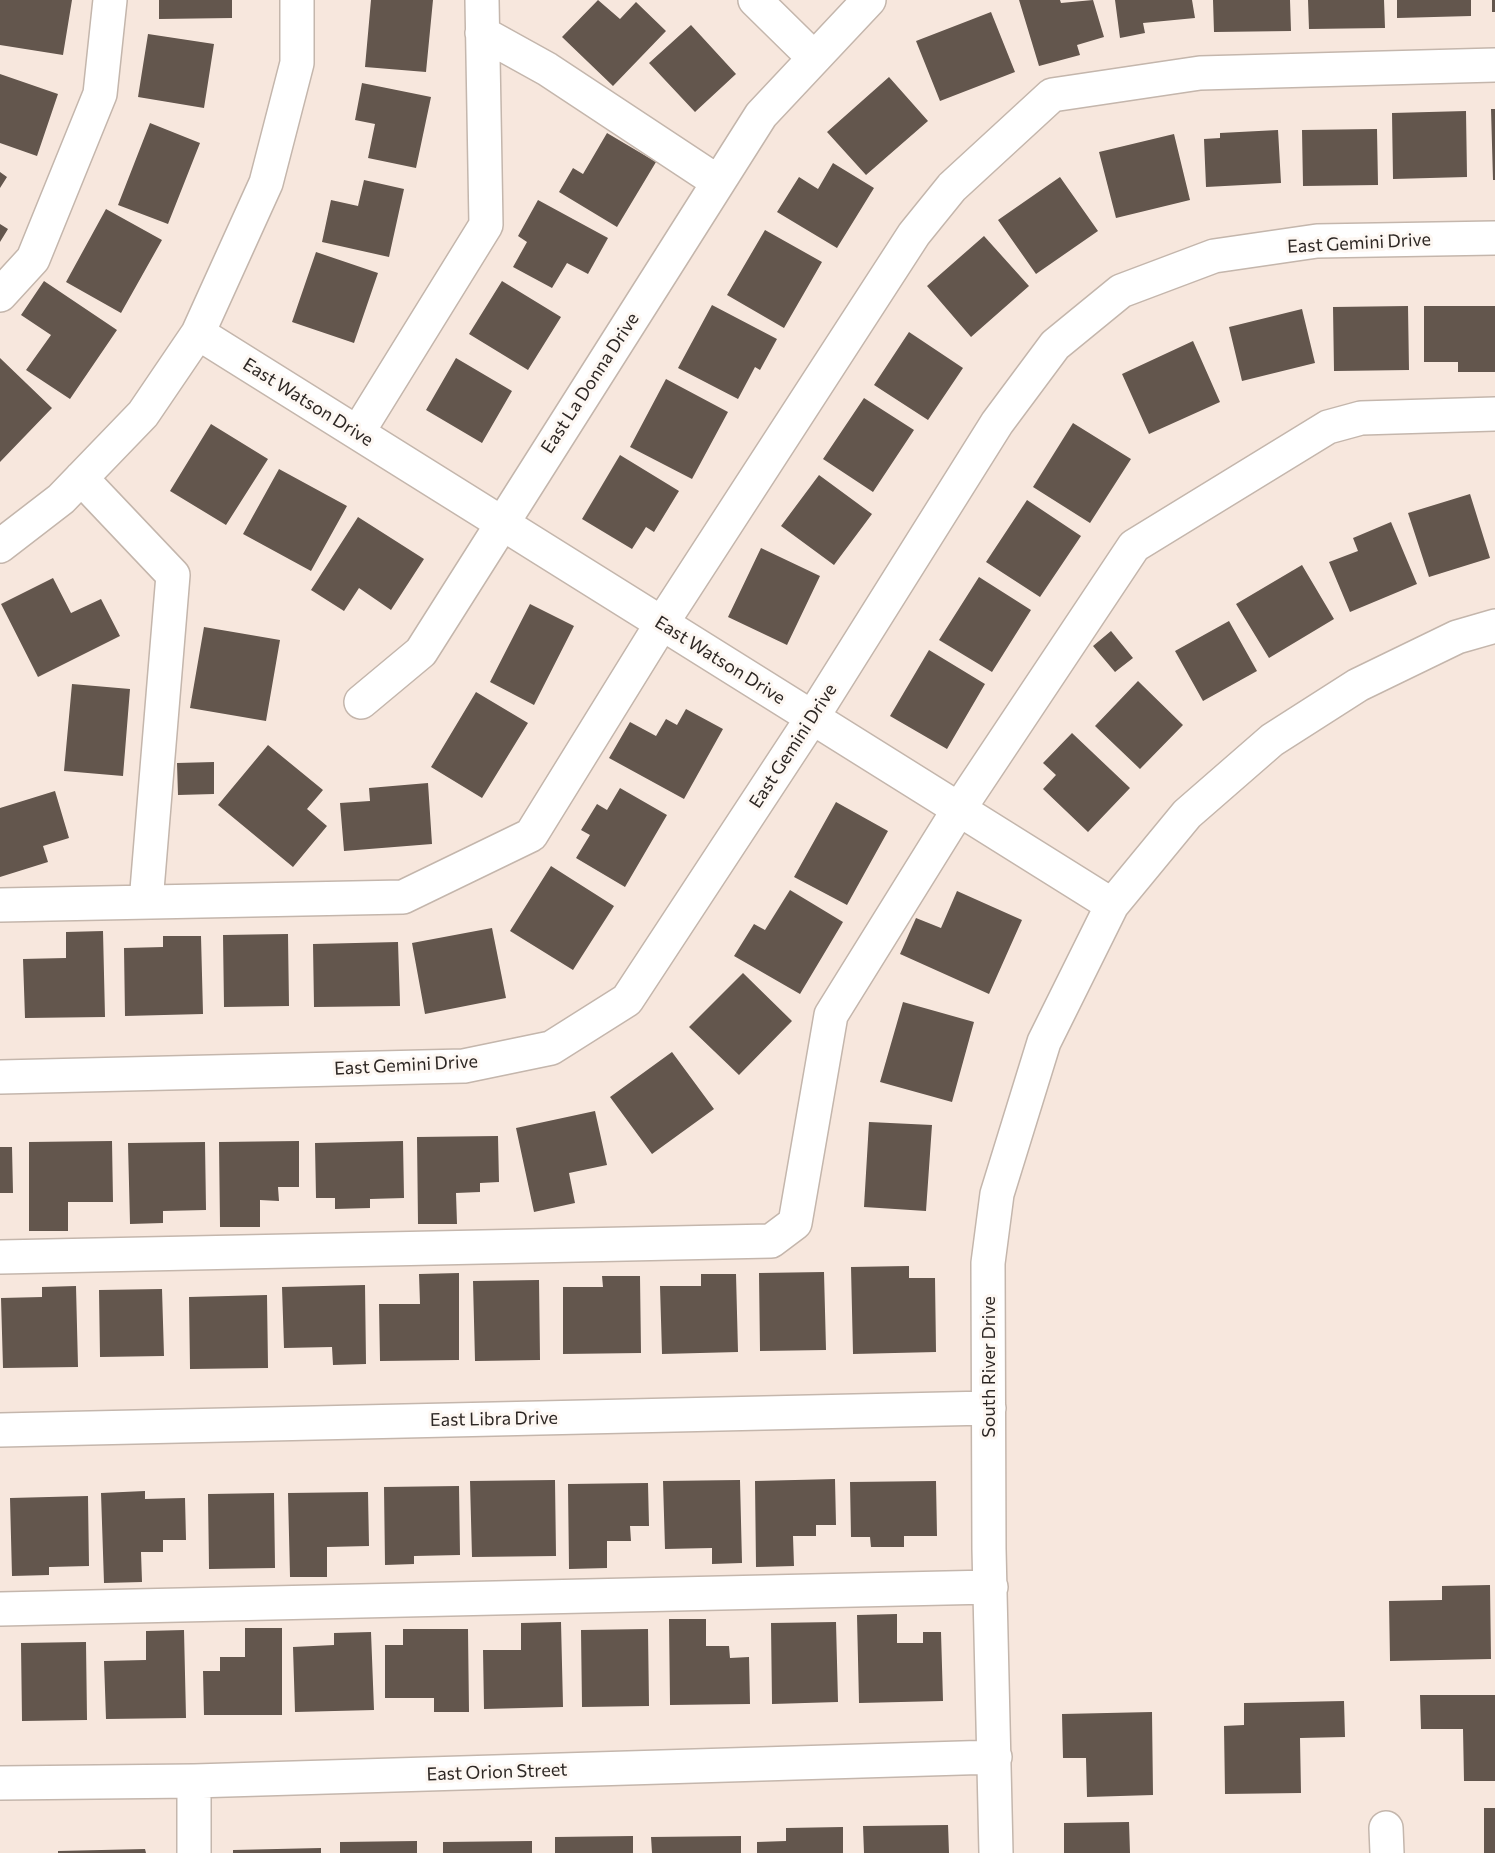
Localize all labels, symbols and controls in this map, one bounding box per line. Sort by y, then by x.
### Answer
street label: East Gemini Drive [1287,228,1431,258]
street label: East La Donna Drive [536,309,644,457]
street label: East Watson Drive [239,353,377,451]
street label: East Watson Drive [651,611,789,709]
street label: East Gemini Drive [745,680,841,812]
street label: East Gemini Drive [334,1050,478,1080]
street label: South River Drive [978,1296,1000,1438]
street label: East Libra Drive [430,1407,558,1431]
street label: East Orion Street [426,1759,568,1785]

